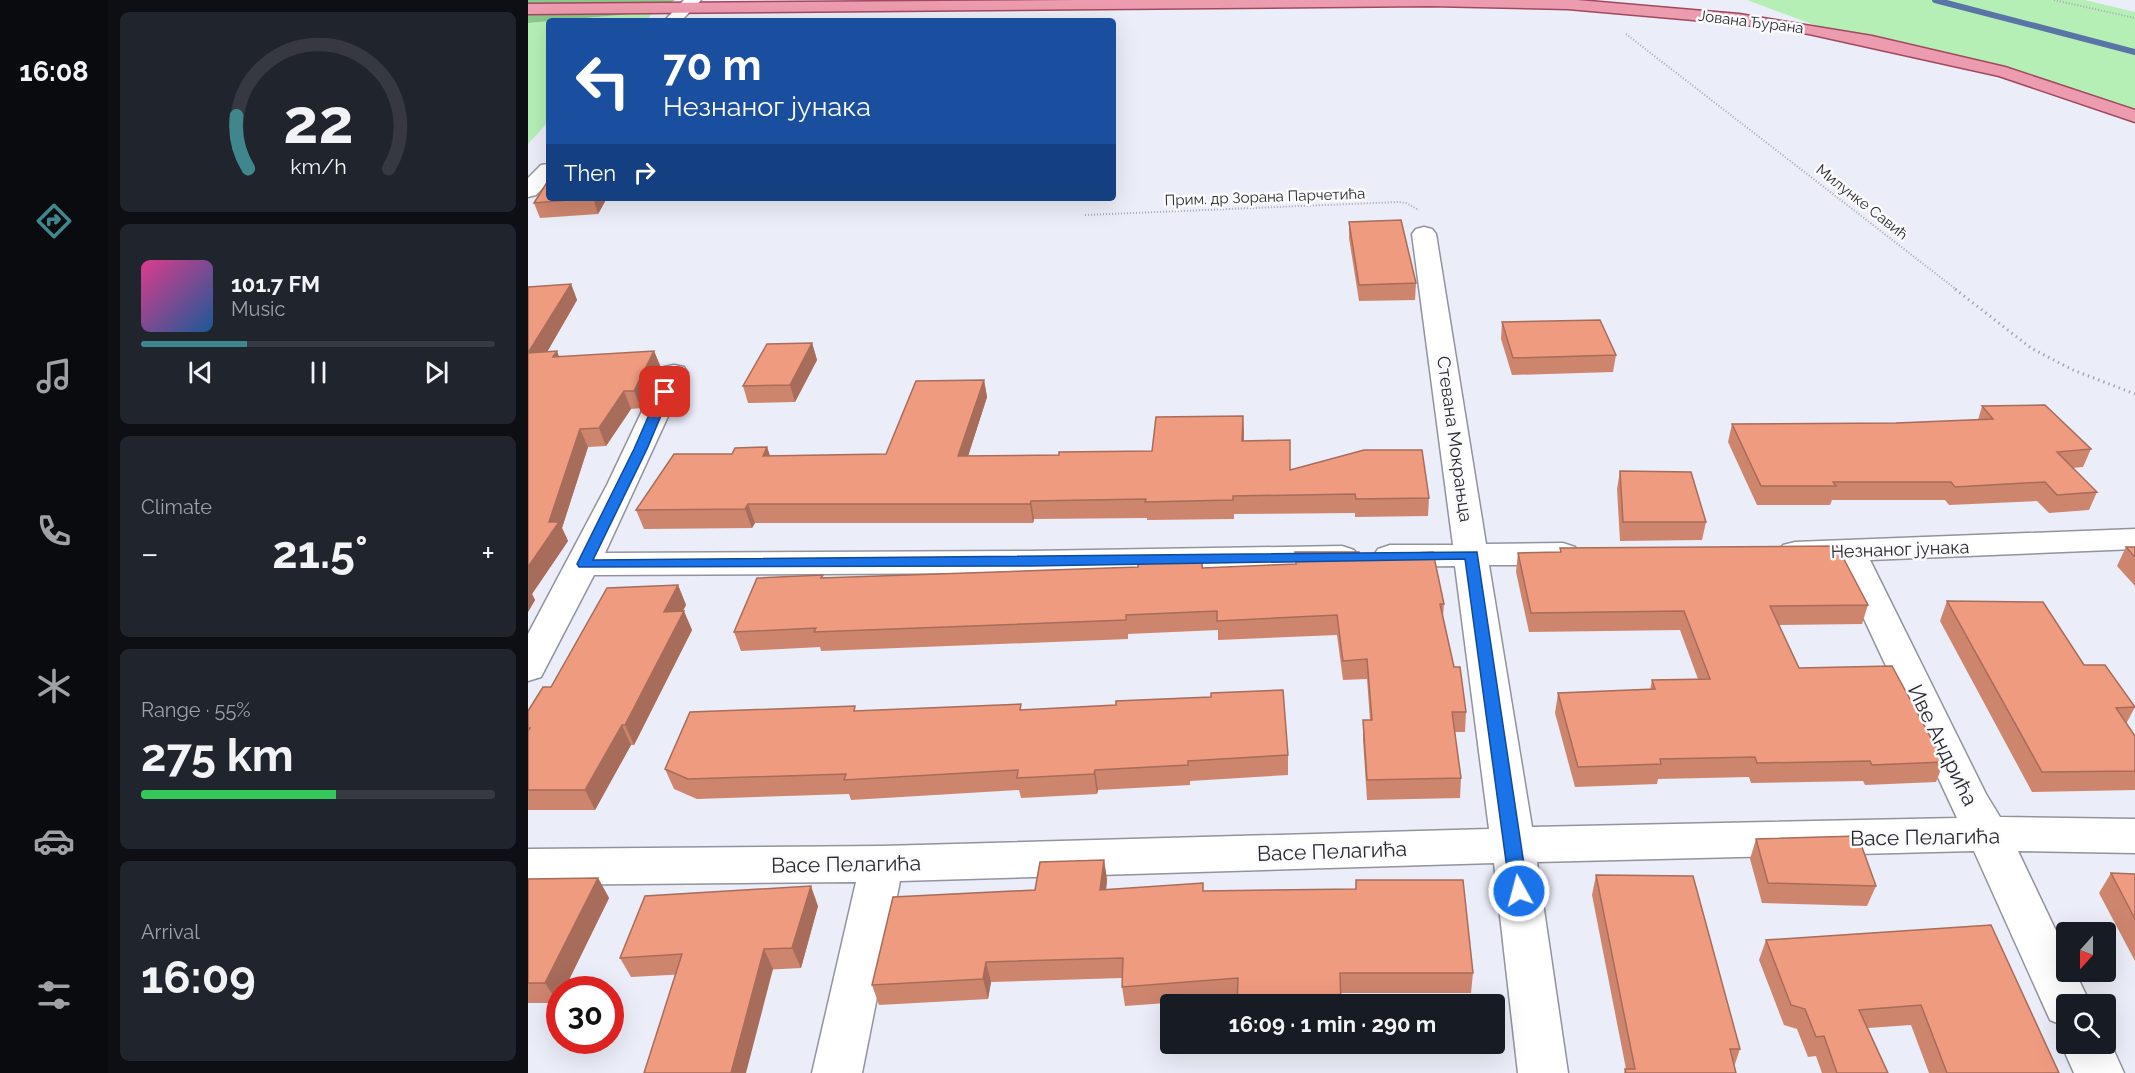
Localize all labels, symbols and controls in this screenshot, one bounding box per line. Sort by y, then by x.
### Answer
street label: Јована Ђурана [1697,7,1805,37]
text: 70 m [663,41,762,90]
icon: left [564,42,642,120]
text: 16:08 [19,56,89,87]
text: 22 [283,84,353,158]
text: Незнаног јунака [663,91,871,122]
text: km/h [290,154,346,179]
icon: right [628,156,661,189]
text: Then [564,160,616,186]
street label: Милунке Савић [1812,161,1912,243]
street label: Прим. др Зорана Парчетића [1164,185,1366,209]
icon: directions [33,200,75,242]
text: 101.7 FM [231,271,320,297]
text: Music [231,297,285,321]
icon: music [33,355,75,397]
street label: Стевана Мокрањца [1433,355,1477,523]
icon: previous [184,356,217,389]
icon: pause [302,356,335,389]
icon: next [420,356,453,389]
pin [639,366,690,417]
icon: arrive [648,375,681,408]
text: Climate [141,495,212,519]
icon: phone [33,510,75,552]
text: 21.5° [272,526,368,579]
text: − [141,534,159,573]
text: + [481,534,495,573]
street label: Незнаног јунака [1830,536,1970,562]
icon: climate [33,665,75,707]
street label: Иве Андрића [1903,680,1983,810]
text: Range · 55% [141,698,251,722]
text: 275 km [141,729,294,782]
icon: car [33,820,75,862]
street label: Васе Пелагића [1850,823,2000,851]
street label: Васе Пелагића [1257,836,1407,866]
street label: Васе Пелагића [771,850,921,878]
position arrow [1487,859,1551,923]
text: Arrival [141,920,200,944]
north arrow [2056,922,2116,982]
map controls [2056,922,2116,1054]
text: 16:09 [141,951,256,1004]
icon: filters [33,974,75,1016]
speed limit sign: 30 [546,976,624,1054]
button: search [2056,994,2116,1054]
text: 16:09 · 1 min · 290 m [1229,1011,1436,1037]

